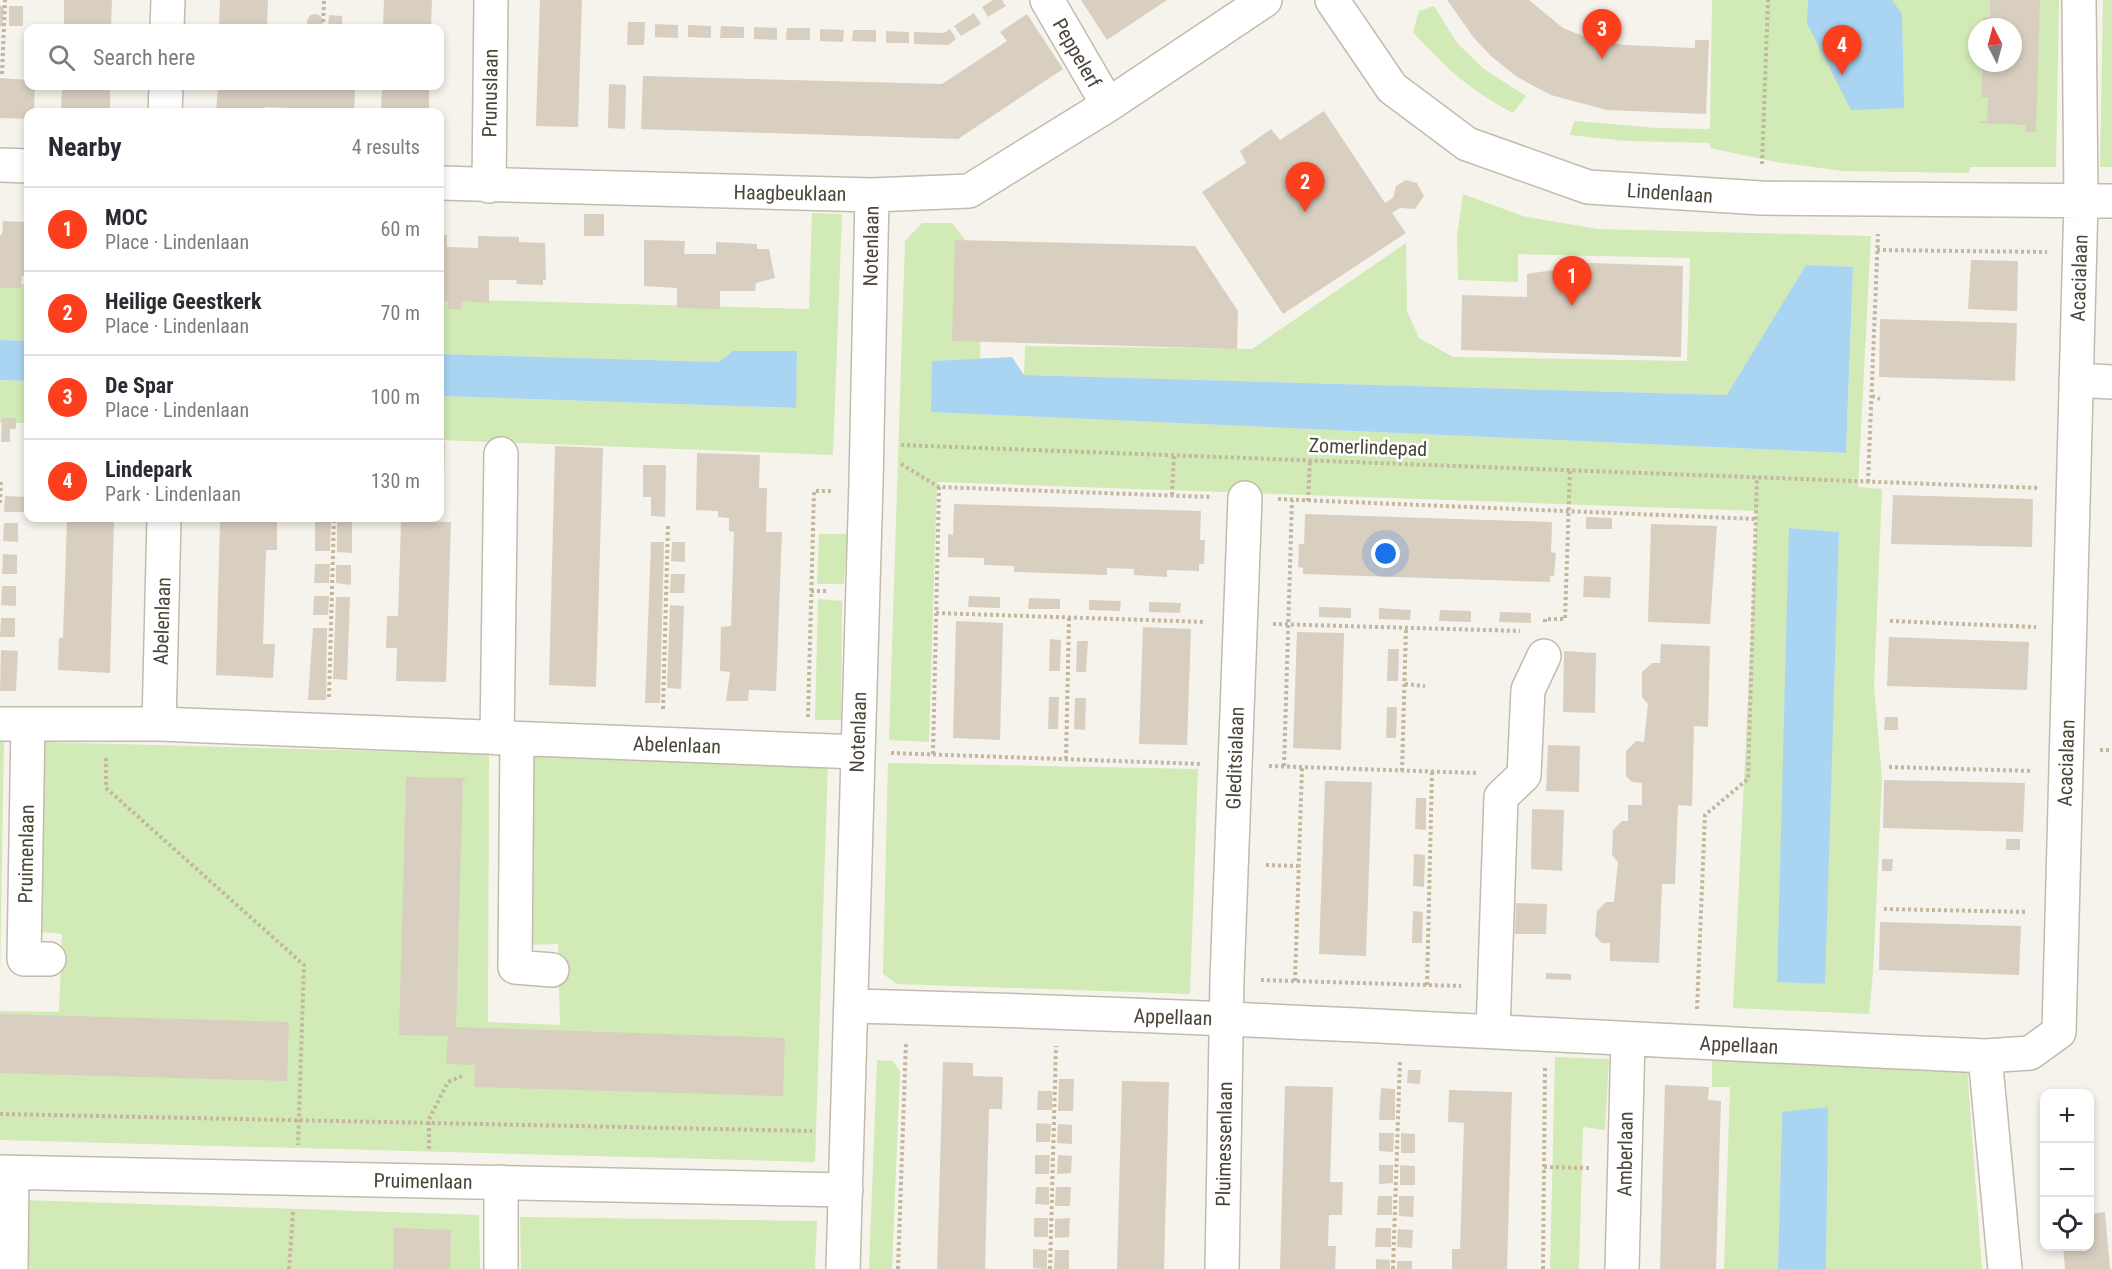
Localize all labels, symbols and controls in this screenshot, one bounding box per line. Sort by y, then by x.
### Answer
pin: 3 [1582,10,1622,59]
street label: Peppelerf [1048,14,1107,92]
north arrow [1968,18,2022,72]
search box [24,24,444,90]
pin: 4 [1822,26,1862,75]
icon: search [45,41,78,74]
text: Search here [93,45,195,70]
street label: Prunuslaan [477,48,503,138]
text: Nearby [48,132,122,162]
text: 4 results [352,135,420,159]
pin: 2 [1286,162,1324,212]
street label: Lindenlaan [1626,178,1714,208]
street label: Haagbeuklaan [733,180,847,206]
text: MOC [105,205,148,230]
street label: Notenlaan [858,205,884,287]
text: 1 [62,217,73,241]
text: 60 m [381,217,420,241]
text: Place · Lindenlaan [105,230,249,254]
street label: Acacialaan [2065,234,2093,322]
pin: 1 [1552,256,1592,306]
text: Heilige Geestkerk [105,289,262,314]
text: 2 [62,301,73,325]
text: 70 m [381,301,420,325]
text: Place · Lindenlaan [105,314,249,338]
text: De Spar [105,373,173,398]
text: 3 [62,385,73,409]
text: 100 m [371,385,420,409]
text: Place · Lindenlaan [105,398,249,422]
street label: Zomerlindepad [1308,433,1428,461]
text: Lindepark [105,457,192,482]
text: 4 [62,469,73,493]
text: 130 m [371,469,420,493]
text: Park · Lindenlaan [105,482,241,506]
your location [1371,539,1400,568]
street label: Abelenlaan [148,577,176,665]
street label: Notenlaan [845,691,871,773]
street label: Gleditsialaan [1221,706,1249,810]
street label: Acacialaan [2052,719,2080,807]
street label: Abelenlaan [633,731,721,759]
street label: Pruimenlaan [13,804,39,904]
street label: Appellaan [1133,1004,1213,1030]
street label: Appellaan [1699,1031,1779,1059]
street label: Pluimessenlaan [1211,1081,1237,1207]
map controls [2040,1089,2094,1251]
button: + [2040,1089,2094,1143]
street label: Amberlaan [1612,1111,1638,1197]
button: − [2040,1143,2094,1197]
street label: Pruimenlaan [373,1168,473,1194]
button: locate [2040,1197,2094,1251]

